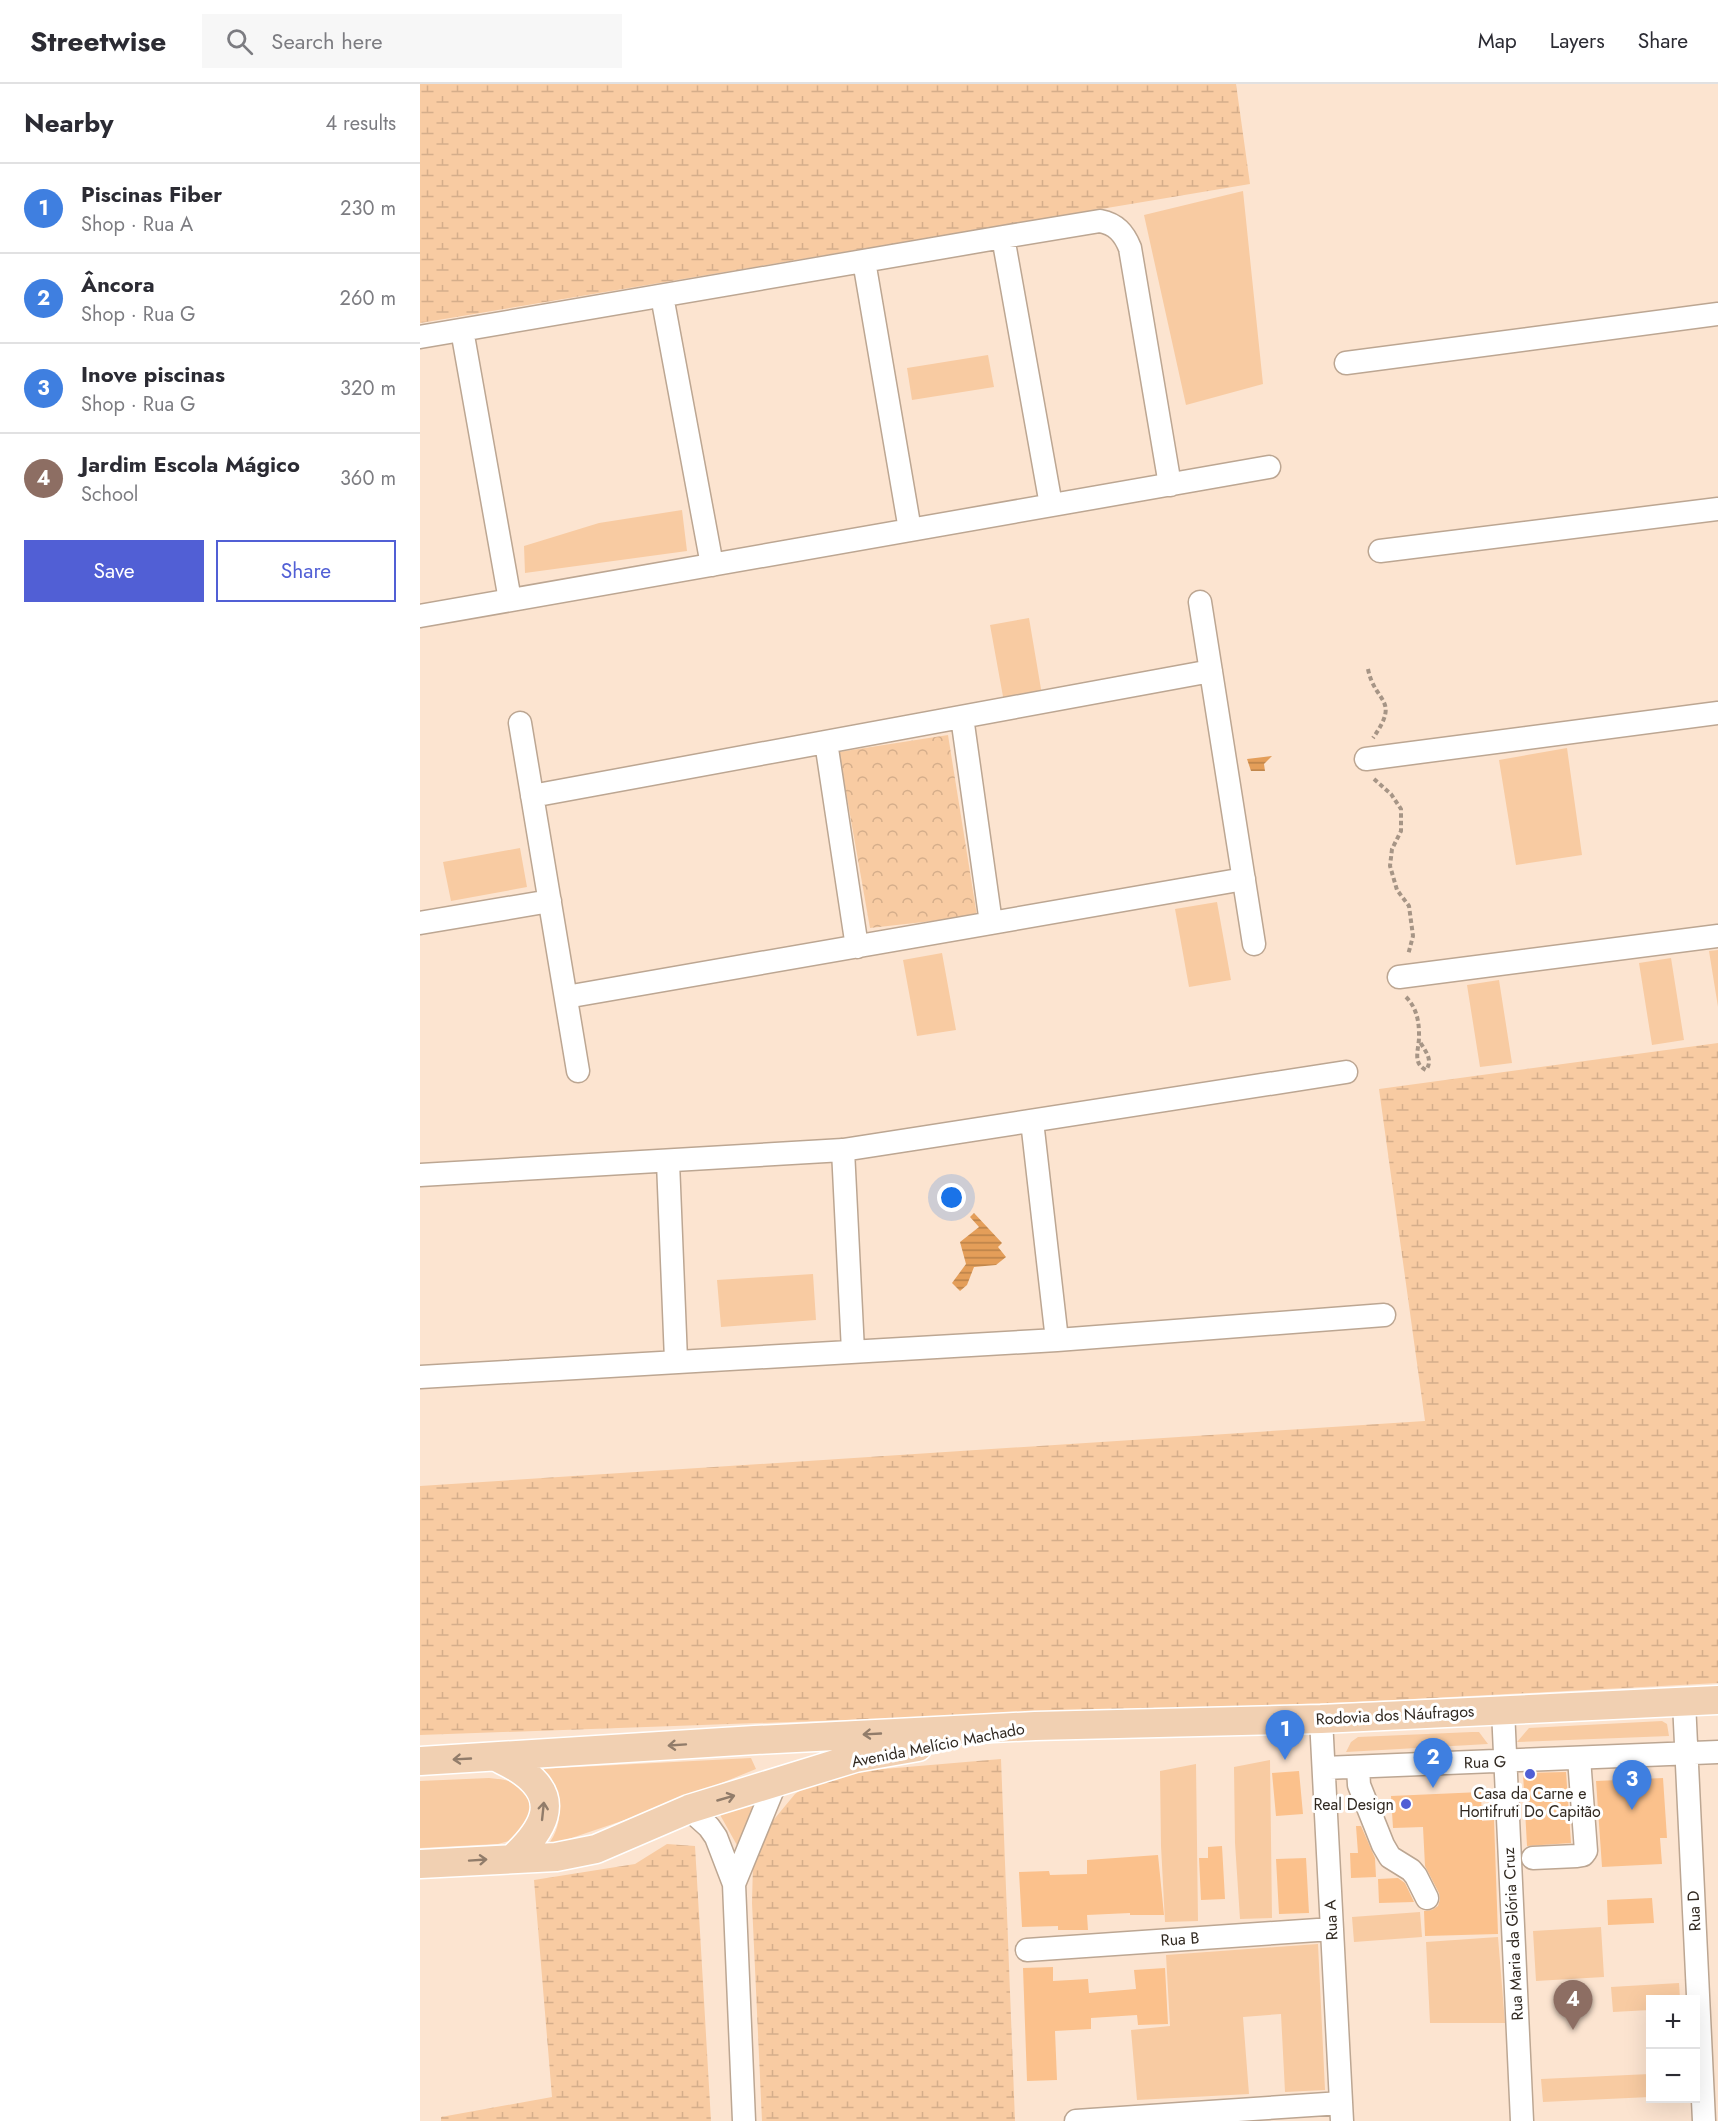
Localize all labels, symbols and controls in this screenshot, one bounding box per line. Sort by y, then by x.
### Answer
search box [202,14,622,68]
text: Streetwise [30,21,166,62]
icon: search [223,25,256,58]
text: Search here [271,25,383,57]
text: Map [1478,26,1517,56]
text: Layers [1550,26,1605,56]
text: Share [1638,26,1688,56]
text: Nearby [24,104,113,142]
text: 4 results [325,109,396,138]
text: Piscinas Fiber [81,178,222,210]
text: 1 [38,194,49,223]
text: 230 m [340,194,396,223]
text: Shop · Rua A [81,210,193,239]
text: Âncora [81,268,155,300]
text: 2 [37,284,50,313]
text: 260 m [340,284,396,313]
text: Shop · Rua G [81,300,196,329]
text: Inove piscinas [81,358,225,390]
text: 3 [37,374,50,403]
text: 320 m [340,374,396,403]
text: Shop · Rua G [81,390,196,419]
text: Jardim Escola Mágico [81,448,300,480]
text: 4 [37,464,50,493]
text: 360 m [340,464,396,493]
text: School [81,480,138,509]
button: Save [24,540,204,602]
button: Share [216,540,396,602]
your location [937,1183,966,1212]
street label: Rodovia dos Náufragos [1315,1699,1475,1731]
pin: 1 [1266,1710,1304,1760]
street label: Avenida Melício Machado [850,1717,1027,1773]
one-way arrow [862,1729,882,1740]
pin: 2 [1414,1738,1452,1788]
one-way arrow [668,1740,688,1751]
street label: Rua G [1463,1750,1507,1774]
one-way arrow [452,1754,472,1765]
pin: 3 [1612,1760,1652,1810]
marker: Casa da Carne e Hortifruti Do Capitão [1523,1767,1537,1781]
place label: Casa da Carne e Hortifruti Do Capitão [1459,1782,1601,1823]
one-way arrow [716,1792,735,1803]
place label: Real Design [1313,1793,1394,1816]
marker: Real Design [1399,1797,1413,1811]
one-way arrow [538,1801,549,1821]
street label: Rua Maria da Glória Cruz [1497,1846,1529,2021]
one-way arrow [468,1854,488,1865]
street label: Rua D [1681,1890,1707,1932]
street label: Rua A [1318,1899,1344,1941]
street label: Rua B [1160,1926,1200,1952]
pin: 4 [1554,1980,1592,2030]
map controls [1646,1995,1700,2103]
button: + [1646,1995,1700,2049]
button: − [1646,2049,1700,2103]

